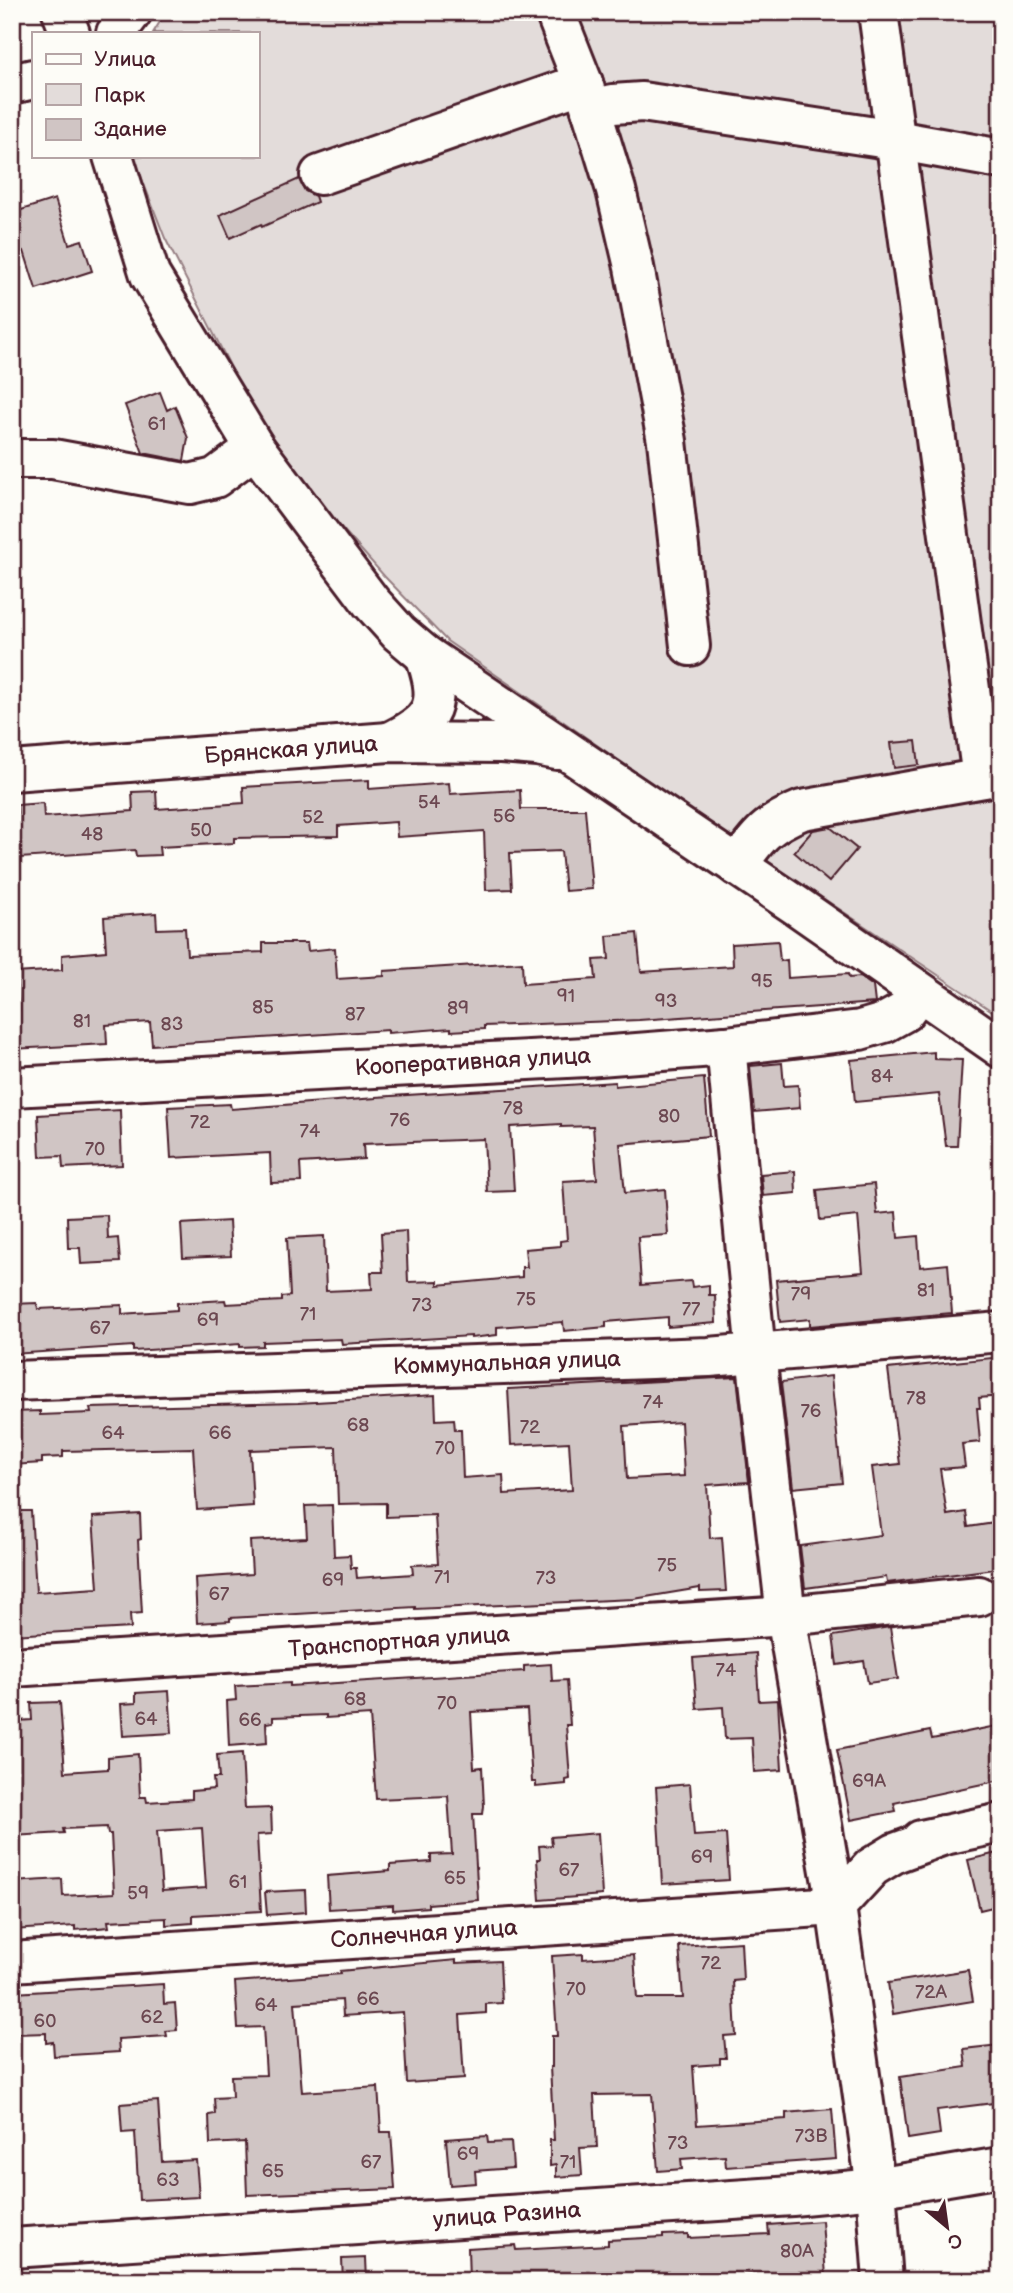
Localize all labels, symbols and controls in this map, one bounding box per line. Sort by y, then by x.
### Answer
legend [32,32,259,158]
text: Улица [94,47,157,72]
text: Парк [94,83,145,108]
text: Здание [94,117,167,142]
house number: 61 [148,413,166,436]
street label: Брянская улица [203,730,379,770]
house number: 54 [418,791,441,814]
house number: 56 [493,805,515,828]
house number: 52 [302,806,325,829]
house number: 50 [190,819,212,842]
house number: 48 [81,823,103,846]
house number: 95 [751,970,773,993]
house number: 91 [557,985,575,1008]
house number: 93 [655,990,677,1013]
house number: 85 [252,996,274,1019]
house number: 89 [447,997,469,1020]
house number: 87 [345,1003,366,1026]
house number: 81 [73,1010,91,1033]
house number: 83 [161,1013,183,1036]
street label: Кооперативная улица [354,1042,592,1082]
house number: 84 [871,1065,894,1088]
house number: 78 [503,1097,523,1120]
house number: 80 [658,1105,680,1128]
house number: 76 [390,1109,410,1132]
house number: 72 [190,1111,211,1134]
house number: 74 [300,1120,321,1143]
house number: 70 [85,1138,105,1161]
house number: 81 [917,1279,935,1302]
house number: 79 [791,1283,811,1306]
house number: 75 [516,1288,536,1311]
house number: 73 [411,1294,433,1317]
house number: 77 [682,1298,701,1321]
house number: 71 [300,1303,316,1326]
house number: 69 [197,1309,219,1332]
house number: 67 [90,1317,111,1340]
street label: Коммунальная улица [393,1345,622,1381]
house number: 78 [906,1387,926,1410]
house number: 74 [643,1391,664,1414]
house number: 76 [801,1400,821,1423]
house number: 68 [347,1414,369,1437]
house number: 72 [520,1416,541,1439]
house number: 64 [101,1422,125,1445]
house number: 66 [208,1422,232,1445]
house number: 70 [435,1437,455,1460]
house number: 75 [657,1554,677,1577]
house number: 71 [434,1566,450,1589]
house number: 73 [535,1567,557,1590]
house number: 69 [322,1569,344,1592]
house number: 67 [209,1583,230,1606]
street label: Транспортная улица [287,1620,511,1664]
house number: 74 [716,1659,737,1682]
house number: 68 [344,1688,366,1711]
house number: 70 [437,1692,457,1715]
house number: 64 [134,1708,158,1731]
house number: 66 [238,1709,262,1732]
house number: 69А [852,1770,887,1793]
house number: 69 [691,1846,713,1869]
house number: 67 [559,1859,580,1882]
house number: 65 [444,1867,466,1890]
house number: 61 [229,1871,247,1894]
house number: 59 [127,1882,149,1905]
street label: Солнечная улица [330,1913,519,1955]
house number: 72 [701,1952,722,1975]
house number: 70 [566,1978,586,2001]
house number: 72А [915,1981,948,2004]
house number: 66 [356,1988,380,2011]
house number: 64 [254,1994,278,2017]
house number: 62 [141,2006,164,2029]
house number: 60 [34,2010,56,2033]
house number: 73В [794,2125,828,2148]
house number: 73 [667,2132,689,2155]
house number: 69 [457,2143,479,2166]
house number: 67 [361,2151,382,2174]
house number: 71 [560,2151,576,2174]
house number: 65 [262,2160,284,2183]
house number: 63 [156,2169,180,2192]
north arrow [912,2192,982,2262]
street label: улица Разина [432,2196,582,2234]
text: С [943,2227,966,2254]
house number: 80А [780,2240,814,2263]

